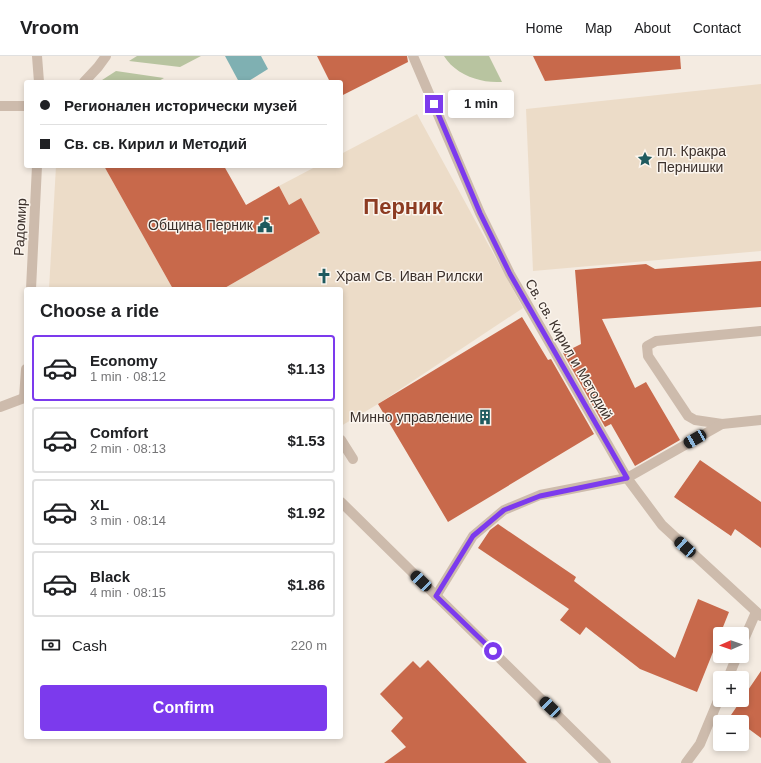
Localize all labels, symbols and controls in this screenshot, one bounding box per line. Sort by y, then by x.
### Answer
text: Vroom [20,17,79,38]
text: Home [526,20,563,36]
text: Map [585,20,612,36]
text: About [634,20,671,36]
text: Contact [693,20,741,36]
callout: 1 min [448,90,514,118]
route end [425,95,443,113]
text: 1 min [464,96,498,111]
text: Регионален исторически музей [64,97,297,114]
text: Св. св. Кирил и Методий [64,135,247,152]
place label: пл. Кракра Пернишки [657,143,726,175]
place icon: пл. Кракра Пернишки [636,150,654,168]
district label: Перник [363,194,444,219]
street label: Радомир [10,197,30,256]
public building icon: Община Перник [256,216,274,234]
place label: Община Перник [148,217,254,233]
church icon: Храм Св. Иван Рилски [315,267,333,285]
place label: Храм Св. Иван Рилски [336,268,483,284]
street label: Св. св. Кирил и Методий [522,276,616,422]
text: Choose a ride [40,301,159,321]
icon: car [42,350,78,386]
text: Economy [90,352,158,369]
text: $1.13 [287,360,325,377]
text: 1 min · 08:12 [90,369,166,384]
building icon: Минно управление [476,408,494,426]
place label: Минно управление [350,409,473,425]
icon: car [42,422,78,458]
text: Comfort [90,424,148,441]
car [682,428,708,450]
text: $1.53 [287,432,325,449]
text: 2 min · 08:13 [90,441,166,456]
icon: car [42,494,78,530]
text: XL [90,496,109,513]
text: $1.92 [287,504,325,521]
text: 3 min · 08:14 [90,513,166,528]
car [672,535,698,559]
icon: car [42,566,78,602]
text: Black [90,568,130,585]
car [408,568,434,594]
text: $1.86 [287,576,325,593]
text: 4 min · 08:15 [90,585,166,600]
north arrow [713,627,749,663]
map controls [713,627,749,751]
icon: cash [40,634,62,656]
text: Cash [72,637,107,654]
text: 220 m [291,638,327,653]
route start [484,642,502,660]
button: + [713,671,749,707]
button: Confirm [40,685,327,731]
car [537,694,563,720]
button: − [713,715,749,751]

